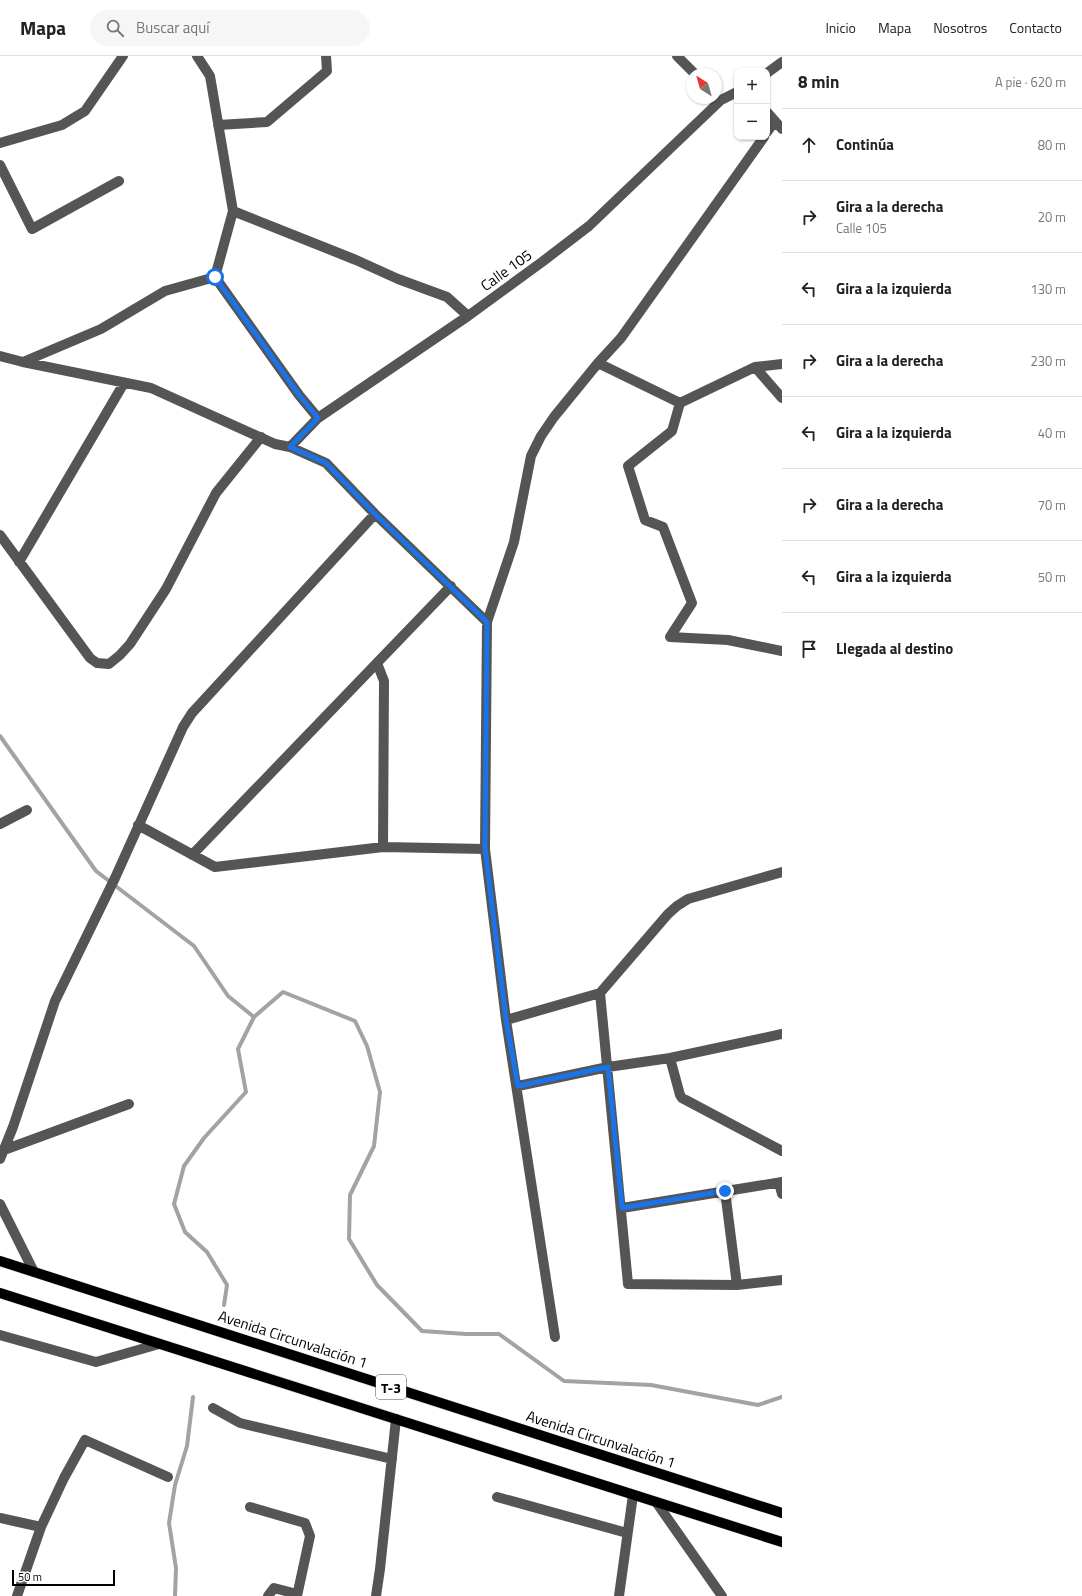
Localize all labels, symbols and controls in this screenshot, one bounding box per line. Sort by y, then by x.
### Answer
search box [90,10,370,46]
text: Mapa [20,13,66,42]
text: Buscar aquí [136,16,209,39]
icon: search [104,17,126,39]
text: Inicio [825,17,856,38]
text: Mapa [878,17,911,38]
text: Nosotros [933,17,987,38]
text: Contacto [1009,17,1062,38]
north arrow [686,68,722,104]
map controls [734,68,770,140]
button: + [734,68,770,104]
text: 8 min [798,69,839,95]
text: A pie · 620 m [995,72,1066,92]
button: − [734,104,770,140]
text: Continúa [836,133,894,156]
icon: ahead [798,134,820,156]
text: 80 m [1038,135,1066,155]
text: Gira a la derecha [836,195,943,218]
icon: right [798,206,820,228]
text: 20 m [1038,207,1066,227]
text: Calle 105 [836,218,887,238]
street label: Calle 105 [476,243,536,297]
route start [206,268,224,286]
text: Gira a la izquierda [836,277,952,300]
icon: left [798,278,820,300]
text: 130 m [1030,279,1066,299]
text: Gira a la derecha [836,349,943,372]
icon: right [798,350,820,372]
text: 230 m [1030,351,1066,371]
text: Gira a la izquierda [836,421,952,444]
icon: left [798,422,820,444]
text: 40 m [1038,423,1066,443]
text: Gira a la derecha [836,493,943,516]
icon: right [798,494,820,516]
text: 70 m [1038,495,1066,515]
text: Gira a la izquierda [836,565,952,588]
icon: left [798,566,820,588]
text: 50 m [1038,567,1066,587]
text: Llegada al destino [836,637,953,660]
icon: arrive [798,638,820,660]
route end [716,1182,734,1200]
street label: Avenida Circunvalación 1 [216,1304,370,1374]
road number: T-3 [376,1375,406,1399]
street label: Avenida Circunvalación 1 [524,1404,678,1474]
scale bar [12,1568,115,1587]
text: 50 m [18,1569,42,1585]

